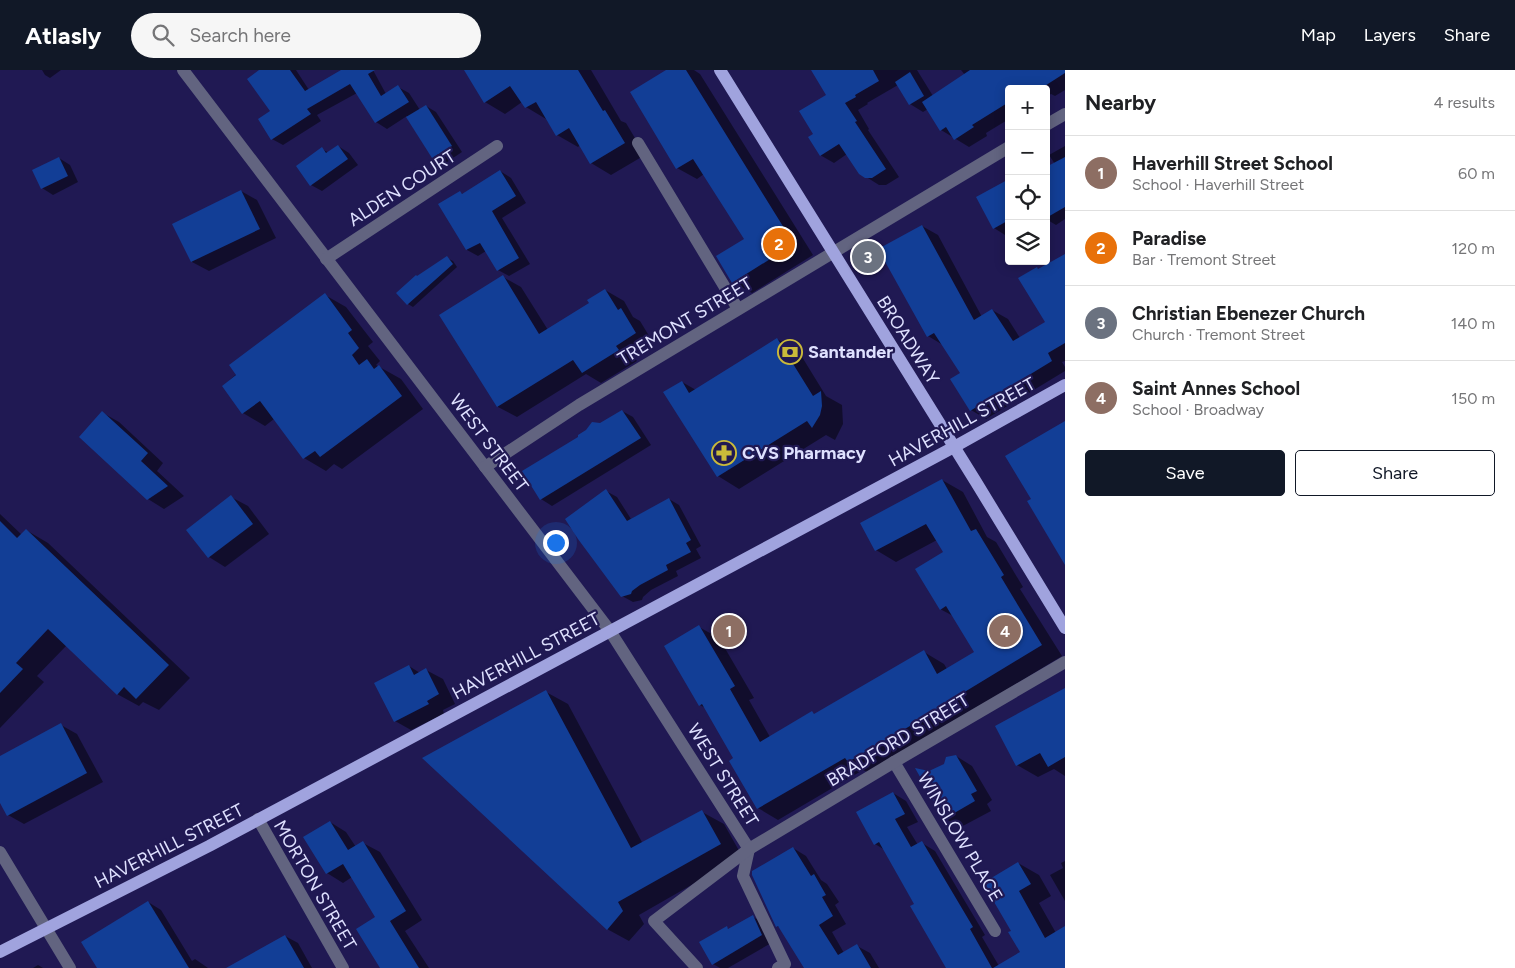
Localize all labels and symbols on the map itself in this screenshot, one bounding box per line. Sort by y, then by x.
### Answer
street label: ALDEN COURT [344,145,460,231]
pin: 2 [763,225,795,263]
pin: 3 [852,238,884,276]
street label: TREMONT STREET [614,272,756,370]
street label: BROADWAY [872,292,944,388]
bank icon: Santander [777,339,803,365]
place label: Santander [808,341,893,363]
street label: HAVERHILL STREET [885,373,1039,471]
street label: WEST STREET [445,390,533,496]
pharmacy icon: CVS Pharmacy [711,440,737,466]
place label: CVS Pharmacy [742,442,867,464]
your location [543,530,569,556]
street label: HAVERHILL STREET [448,608,604,704]
pin: 1 [713,612,745,650]
pin: 4 [989,612,1021,650]
street label: BRADFORD STREET [823,689,973,791]
street label: WEST STREET [683,720,763,830]
street label: WINSLOW PLACE [913,768,1007,906]
street label: HAVERHILL STREET [91,799,247,893]
street label: MORTON STREET [269,816,361,954]

